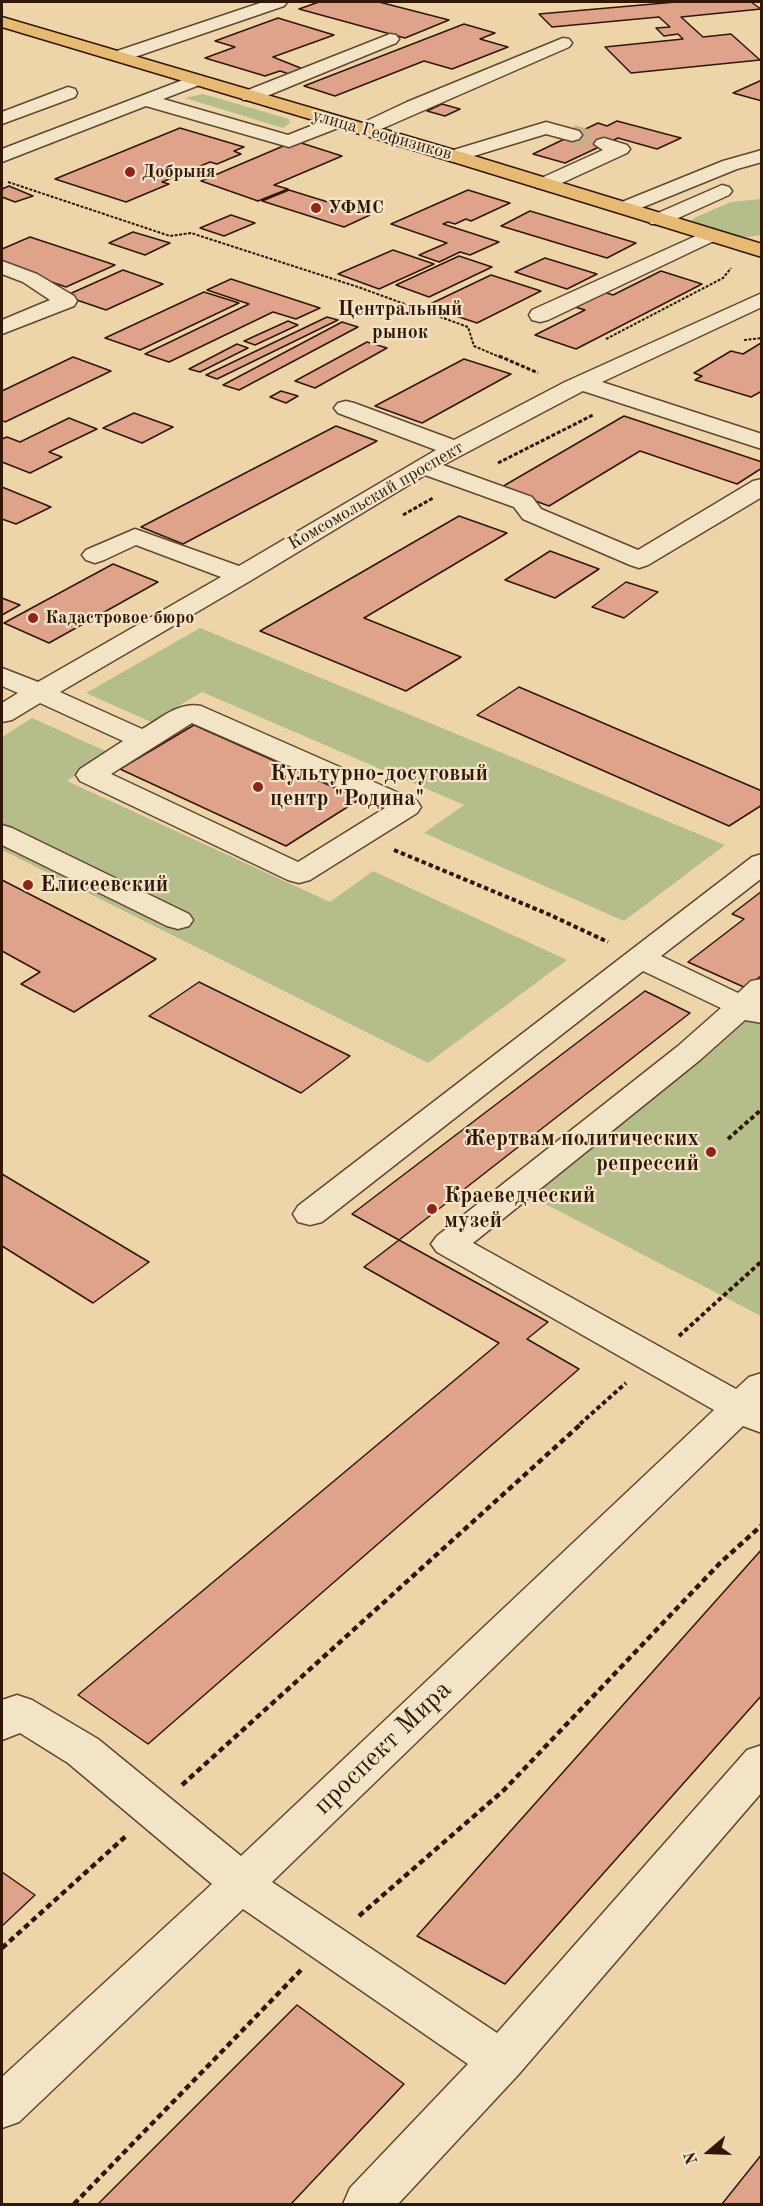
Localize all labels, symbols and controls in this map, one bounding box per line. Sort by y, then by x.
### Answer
street label: улица Геофизиков [310,105,454,165]
place label: Добрыня [142,161,215,183]
marker: Добрыня [123,165,137,179]
place label: УФМС [328,197,384,219]
marker: УФМС [309,201,323,215]
district label: Центральный рынок [338,298,462,345]
street label: Комсомольский проспект [284,437,468,555]
place label: Кадастровое бюро [45,607,194,629]
marker: Кадастровое бюро [26,611,40,625]
place label: Культурно-досуговый центр "Родина" [270,761,488,812]
marker: Культурно-досуговый центр "Родина" [251,780,265,794]
place label: Елисеевский [40,872,168,898]
marker: Елисеевский [21,878,35,892]
place label: Жертвам политических репрессий [464,1126,699,1178]
marker: Жертвам политических репрессий [704,1145,718,1159]
place label: Краеведческий музей [444,1183,595,1234]
marker: Краеведческий музей [425,1202,439,1216]
street label: проспект Мира [307,1674,459,1822]
north arrow [679,2122,739,2182]
text: N [682,2149,702,2166]

